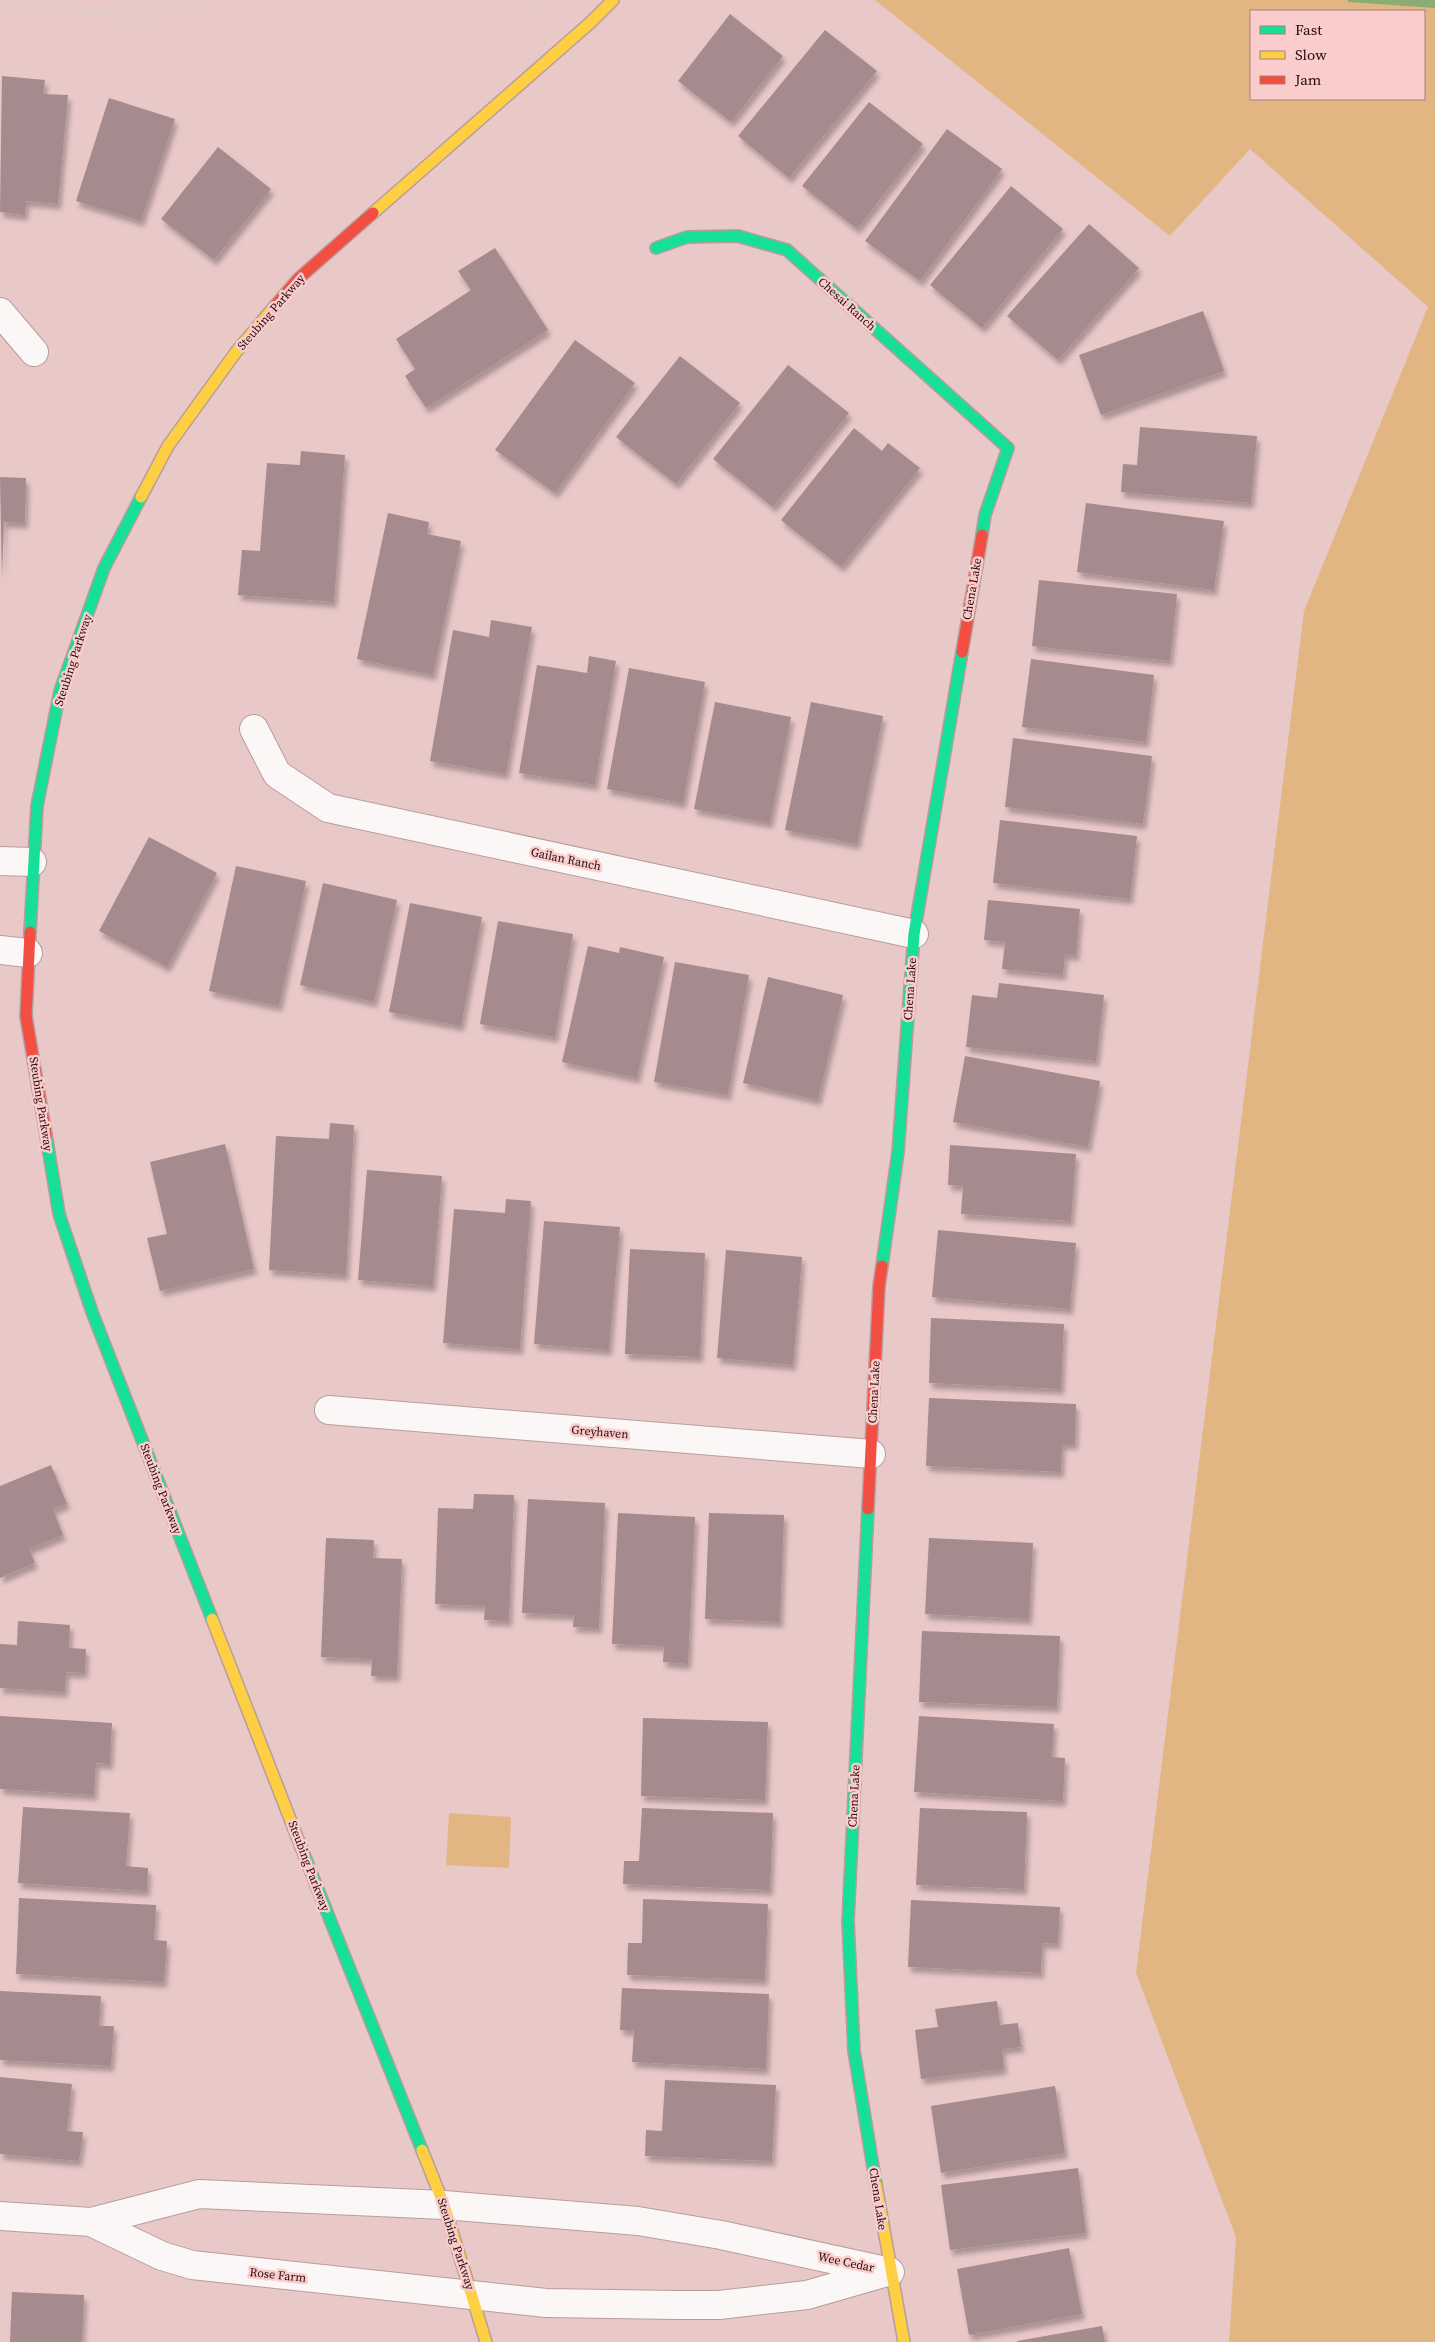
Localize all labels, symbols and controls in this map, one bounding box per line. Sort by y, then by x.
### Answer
legend [1250,10,1425,100]
text: Fast [1295,19,1322,40]
text: Slow [1295,44,1327,65]
text: Jam [1294,69,1322,90]
street label: Steubing Parkway [234,270,309,353]
street label: Chesai Ranch [815,274,879,334]
street label: Chena Lake [959,557,985,621]
street label: Steubing Parkway [51,611,96,708]
street label: Gailan Ranch [529,844,603,874]
street label: Chena Lake [900,957,920,1021]
street label: Steubing Parkway [26,1056,57,1153]
street label: Chena Lake [864,1360,884,1424]
street label: Greyhaven [571,1422,629,1442]
street label: Steubing Parkway [136,1442,186,1537]
street label: Chena Lake [844,1764,864,1828]
street label: Steubing Parkway [284,1819,334,1914]
street label: Chena Lake [865,2167,891,2231]
street label: Steubing Parkway [434,2196,479,2293]
street label: Wee Cedar [816,2248,876,2276]
street label: Rose Farm [249,2264,307,2286]

